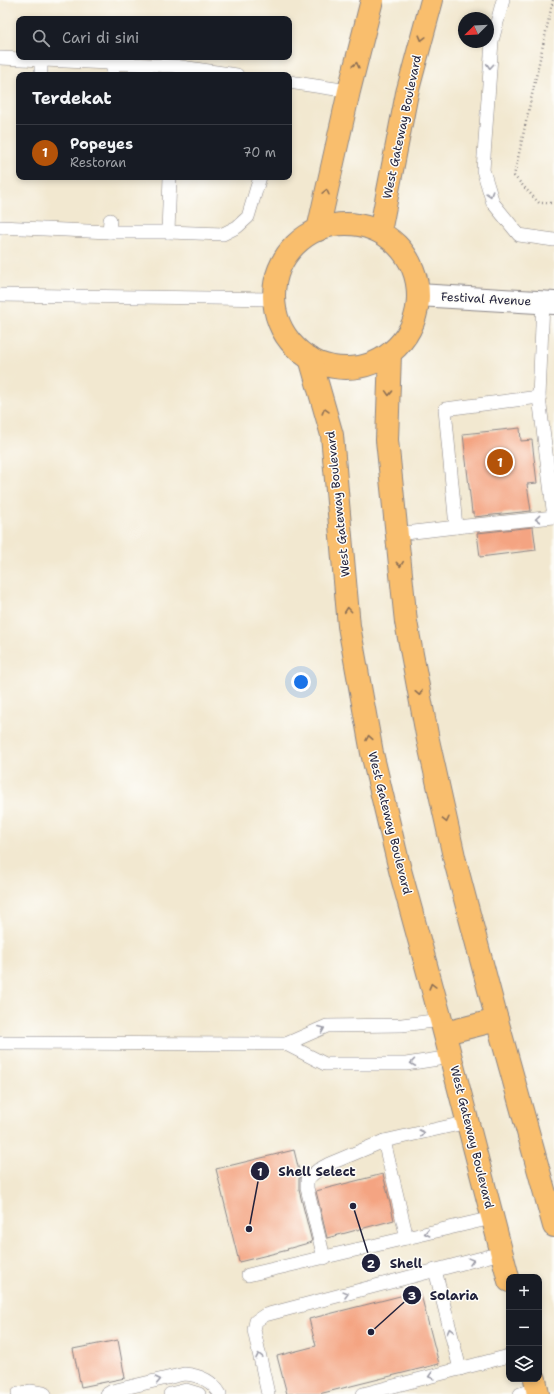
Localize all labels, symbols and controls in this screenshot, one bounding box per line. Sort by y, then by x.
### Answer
north arrow [458,12,494,48]
search box [16,16,292,60]
icon: search [30,27,52,49]
text: Cari di sini [62,28,139,48]
one-way arrow [418,34,427,41]
street label: West Gateway Boulevard [379,53,425,200]
one-way arrow [351,62,359,69]
one-way arrow [486,63,495,69]
text: Terdekat [32,87,112,109]
text: Popeyes [70,134,133,154]
text: 1 [42,144,48,161]
text: 70 m [242,144,276,161]
text: Restoran [70,154,126,171]
one-way arrow [322,189,330,195]
one-way arrow [485,191,494,198]
street label: Festival Avenue [440,289,532,309]
one-way arrow [384,390,393,396]
one-way arrow [322,408,330,415]
street label: West Gateway Boulevard [322,430,354,578]
pin: 1 [487,447,513,477]
one-way arrow [535,514,541,523]
one-way arrow [395,561,404,567]
one-way arrow [344,607,353,613]
your location [291,672,311,692]
one-way arrow [415,690,423,696]
one-way arrow [365,735,374,741]
street label: West Gateway Boulevard [364,750,416,897]
one-way arrow [442,817,450,823]
one-way arrow [428,983,437,990]
one-way arrow [318,1025,325,1033]
one-way arrow [410,1058,416,1067]
street label: West Gateway Boulevard [446,1064,498,1211]
one-way arrow [418,1129,425,1137]
callout: Shell Select [250,1159,364,1184]
text: Shell Select [278,1163,356,1180]
text: 1 [257,1164,263,1180]
one-way arrow [424,1228,431,1237]
callout: Shell [361,1251,430,1276]
text: Shell [390,1255,423,1272]
text: 2 [367,1256,376,1272]
one-way arrow [468,1257,475,1265]
map controls [506,1274,542,1382]
button: + [506,1274,542,1310]
callout: Solaria [402,1283,486,1308]
text: Solaria [430,1287,478,1304]
text: 3 [408,1288,416,1304]
one-way arrow [342,1290,349,1298]
button: − [506,1310,542,1346]
one-way arrow [447,1328,455,1334]
button: layers [506,1346,542,1382]
one-way arrow [256,1353,264,1359]
one-way arrow [427,1372,434,1380]
one-way arrow [155,1377,161,1385]

